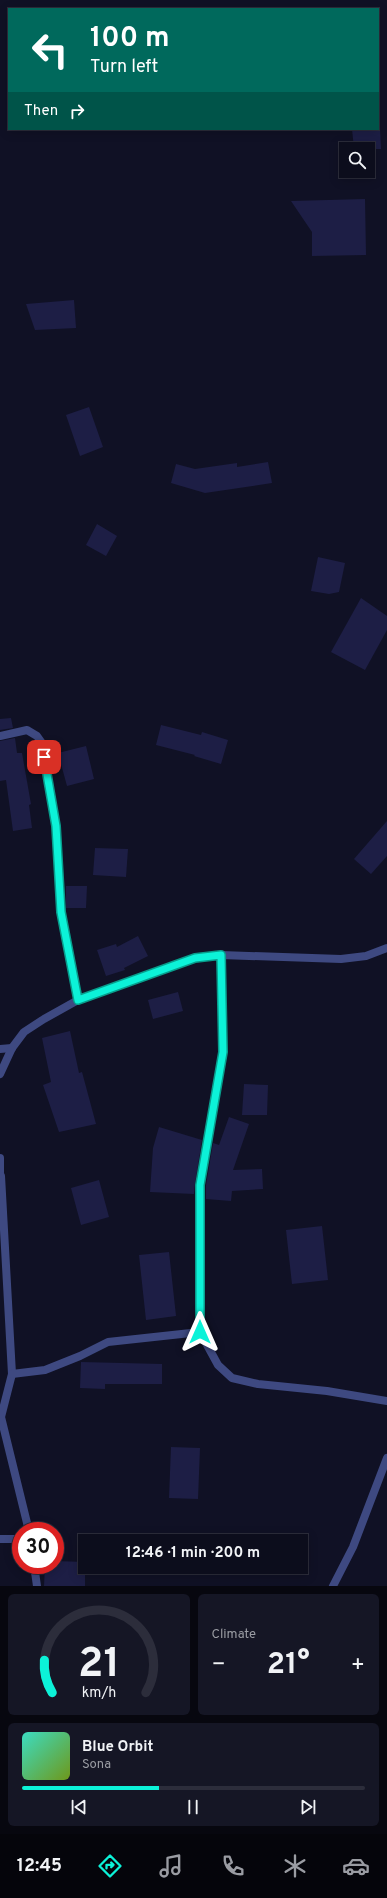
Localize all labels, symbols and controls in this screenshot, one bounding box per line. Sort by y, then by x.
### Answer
text: 100 m [90,21,170,57]
icon: left [24,24,76,76]
text: Turn left [90,56,158,79]
icon: right [66,100,88,122]
text: Then [24,102,58,121]
map controls [339,142,375,178]
button: search [339,142,375,178]
pin [27,740,61,774]
icon: arrive [33,746,55,768]
position arrow [179,1311,221,1353]
speed limit sign: 30 [12,1522,64,1574]
text: 12:46 · 1 min · 200 m [126,1544,260,1563]
text: Climate [212,1627,256,1643]
text: 21 [78,1638,120,1691]
text: 21° [267,1647,310,1684]
text: − [212,1652,226,1679]
text: + [351,1652,365,1679]
text: km/h [81,1683,116,1701]
text: Blue Orbit [82,1738,153,1757]
text: Sona [82,1757,111,1773]
icon: previous [68,1796,90,1818]
icon: pause [182,1796,204,1818]
icon: next [297,1796,319,1818]
icon: directions [96,1852,124,1880]
icon: music [157,1852,185,1880]
icon: phone [219,1852,247,1880]
icon: climate [281,1852,309,1880]
icon: car [342,1852,370,1880]
text: 12:45 [17,1855,62,1878]

